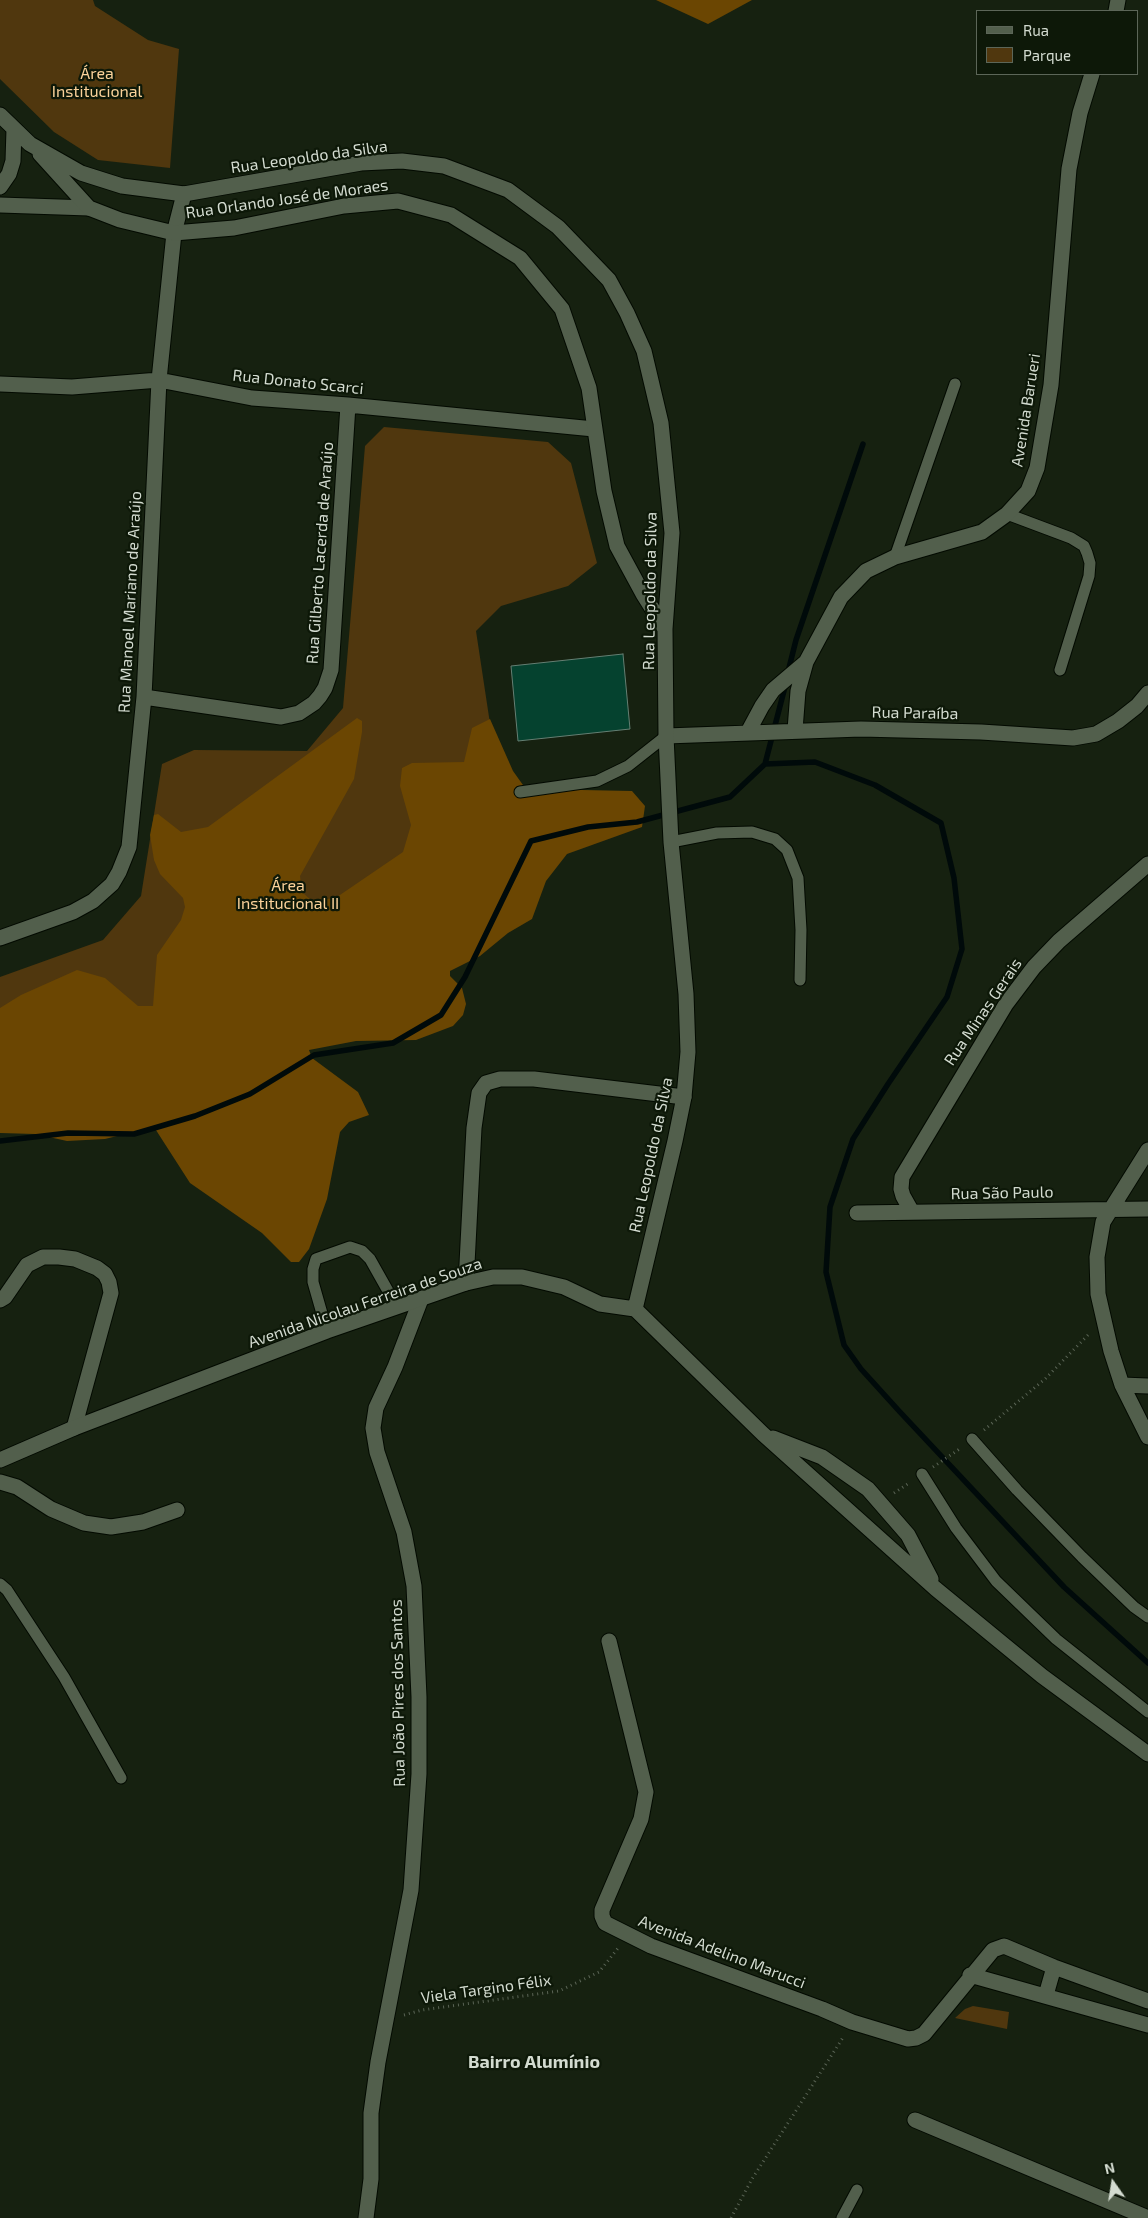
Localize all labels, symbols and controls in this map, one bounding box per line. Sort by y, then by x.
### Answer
legend [976,10,1138,75]
text: Rua [1023,21,1049,39]
text: Parque [1023,46,1071,64]
park label: Área Institucional [52,64,142,102]
street label: Rua Leopoldo da Silva [229,136,389,178]
street label: Rua Orlando José de Moraes [185,175,389,223]
street label: Avenida Barueri [1008,352,1044,468]
street label: Rua Donato Scarci [232,366,364,398]
street label: Rua Gilberto Lacerda de Araújo [303,441,337,665]
street label: Rua Manoel Mariano de Araújo [115,491,145,713]
street label: Rua Leopoldo da Silva [639,512,661,670]
street label: Rua Paraíba [872,703,958,723]
park label: Área Institucional II [237,876,339,914]
street label: Rua Minas Gerais [940,955,1026,1069]
street label: Rua Leopoldo da Silva [625,1076,677,1234]
street label: Rua São Paulo [950,1183,1054,1203]
street label: Avenida Nicolau Ferreira de Souza [246,1254,484,1352]
street label: Rua João Pires dos Santos [387,1599,409,1787]
street label: Avenida Adelino Marucci [636,1911,808,1993]
street label: Viela Targino Félix [420,1970,552,2008]
district label: Bairro Alumínio [468,2051,600,2073]
north arrow [1088,2158,1138,2208]
text: N [1103,2158,1116,2177]

